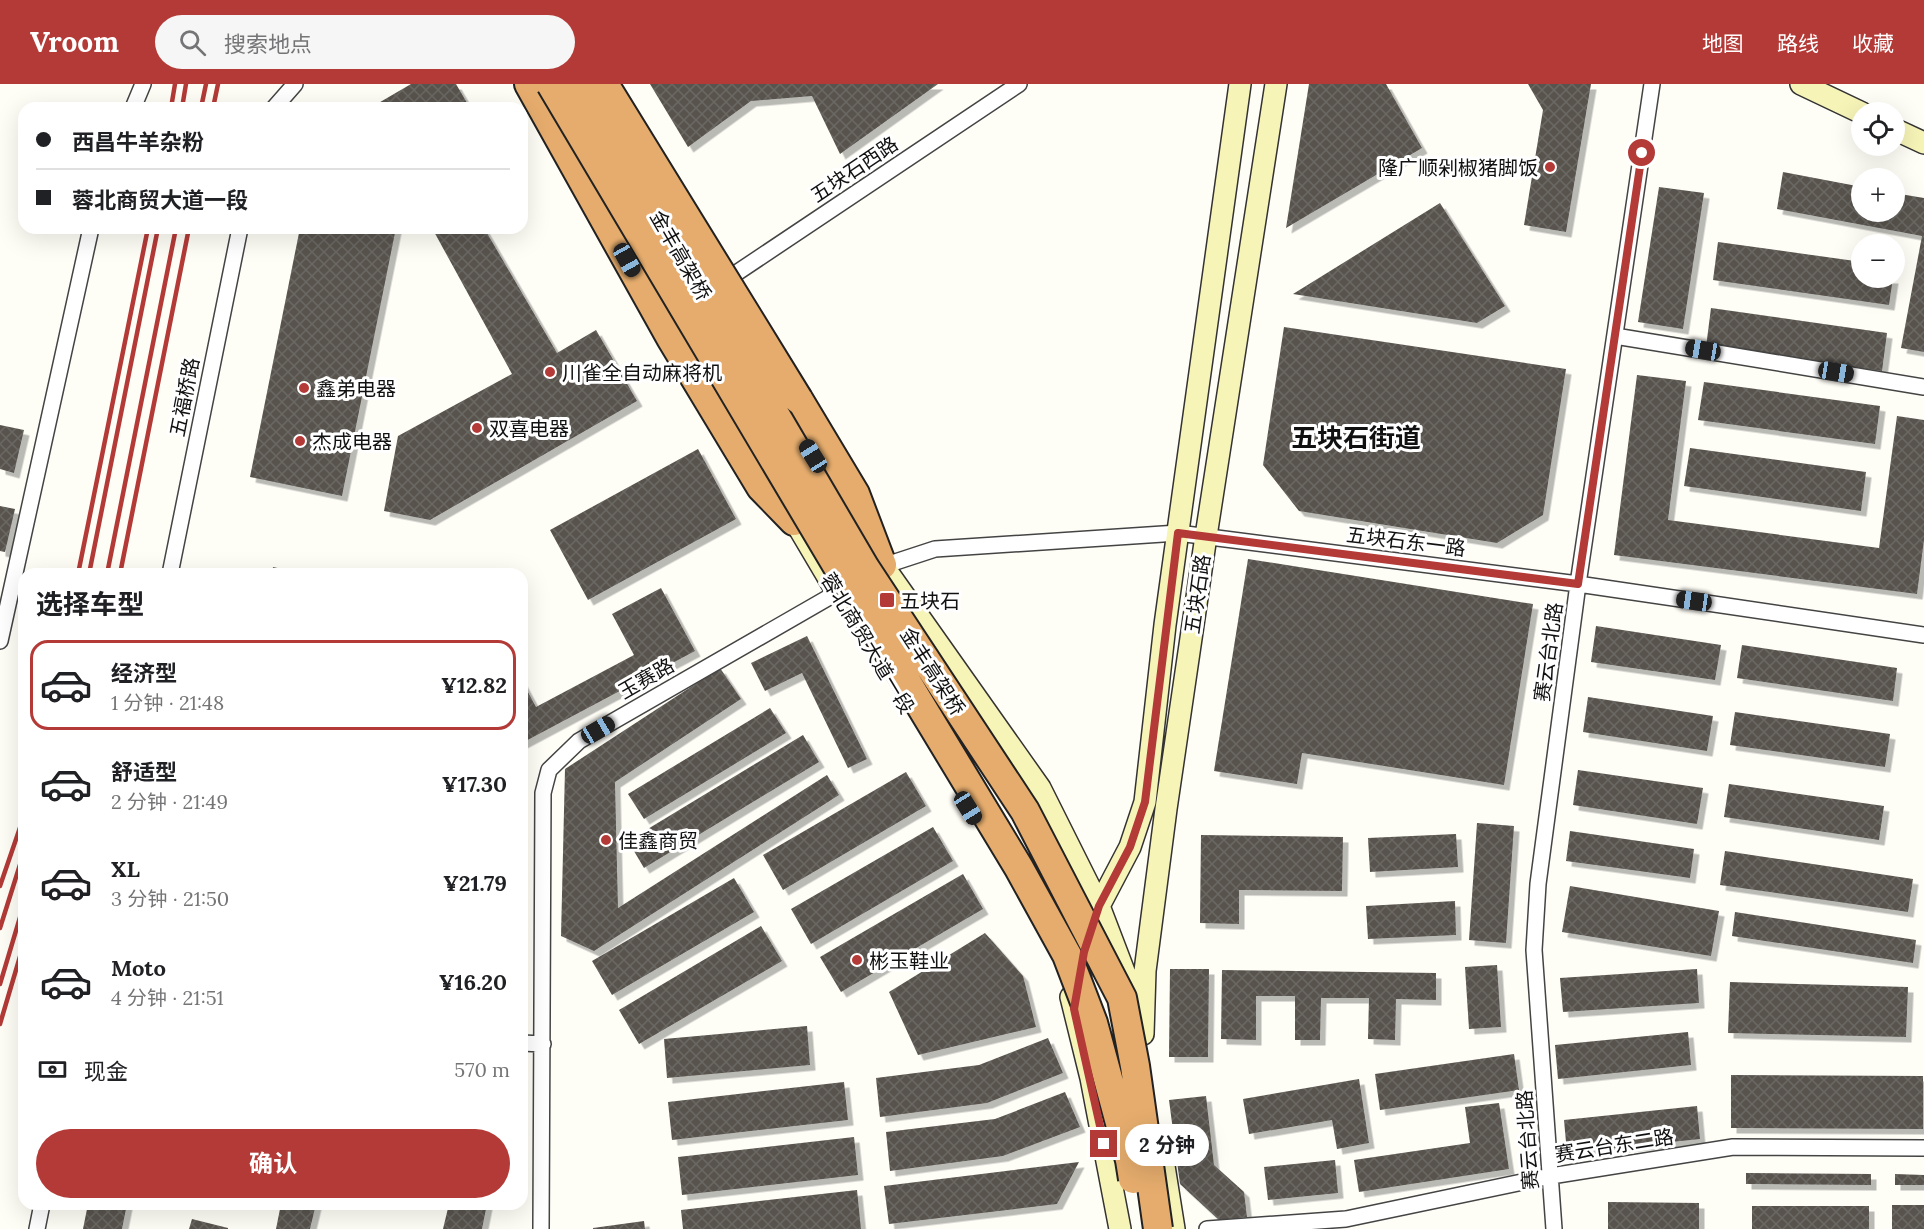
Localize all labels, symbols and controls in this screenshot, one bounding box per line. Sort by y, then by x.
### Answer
search box [155,15,575,69]
text: Vroom [30,24,119,60]
icon: search [176,26,209,59]
text: 搜索地点 [224,30,312,58]
text: 地图 [1702,30,1744,57]
text: 路线 [1777,30,1819,57]
text: 收藏 [1852,30,1894,57]
map controls [1851,102,1905,288]
button: locate [1851,102,1905,156]
text: 西昌牛羊杂粉 [72,128,204,156]
street label: 五块石西路 [806,131,902,207]
route start [1628,139,1655,166]
place label: 隆广顺剁椒猪脚饭 [1378,155,1538,180]
marker: 隆广顺剁椒猪脚饭 [1543,160,1557,174]
button: + [1851,168,1905,222]
text: 蓉北商贸大道一段 [72,186,248,214]
street label: 金丰高架桥 [645,205,717,305]
button: − [1851,234,1905,288]
car [610,240,644,280]
car [1684,338,1722,362]
street label: 五福桥路 [164,355,204,439]
place label: 川雀全自动麻将机 [562,360,722,385]
car [1817,360,1855,384]
marker: 川雀全自动麻将机 [543,365,557,379]
place label: 鑫弟电器 [316,376,396,401]
marker: 鑫弟电器 [297,381,311,395]
place label: 双喜电器 [489,416,569,441]
marker: 双喜电器 [470,421,484,435]
district label: 五块石街道 [1291,421,1421,454]
place label: 杰成电器 [312,429,392,454]
marker: 杰成电器 [293,434,307,448]
car [796,436,830,476]
street label: 五块石东一路 [1345,521,1467,561]
street label: 五块石路 [1179,553,1215,635]
street label: 蓉北商贸大道一段 [816,568,920,718]
text: 选择车型 [36,587,144,621]
place label: 五块石 [900,588,960,613]
car [1675,590,1713,612]
marker: 五块石 [878,591,896,609]
street label: 赛云台北路 [1529,601,1567,703]
street label: 金丰高架桥 [895,622,971,720]
street label: 玉赛路 [614,652,678,704]
icon: car [39,658,93,712]
text: 经济型 [111,659,177,687]
text: ¥12.82 [441,671,507,699]
text: 1 分钟 · 21:48 [111,690,224,715]
car [578,713,618,747]
icon: car [39,757,93,811]
text: 舒适型 [111,758,177,786]
text: ¥17.30 [442,770,507,798]
car [951,788,985,828]
text: 2 分钟 · 21:49 [111,789,228,814]
place label: 佳鑫商贸 [618,828,698,853]
marker: 佳鑫商贸 [599,833,613,847]
text: XL [111,855,140,883]
icon: car [39,856,93,910]
text: ¥21.79 [443,869,507,897]
text: 3 分钟 · 21:50 [111,886,229,911]
place label: 彬玉鞋业 [869,948,949,973]
marker: 彬玉鞋业 [850,953,864,967]
text: Moto [111,954,166,982]
icon: car [39,955,93,1009]
text: ¥16.20 [439,968,507,996]
text: 4 分钟 · 21:51 [111,985,224,1010]
icon: cash [36,1053,69,1086]
text: 现金 [84,1057,128,1085]
text: 570 m [454,1057,510,1082]
street label: 赛云台北路 [1511,1089,1543,1191]
callout: 2 分钟 [1125,1123,1209,1165]
street label: 赛云台东二路 [1553,1123,1675,1167]
button: 确认 [36,1129,510,1198]
route end [1090,1130,1117,1157]
text: 2 分钟 [1139,1132,1195,1157]

